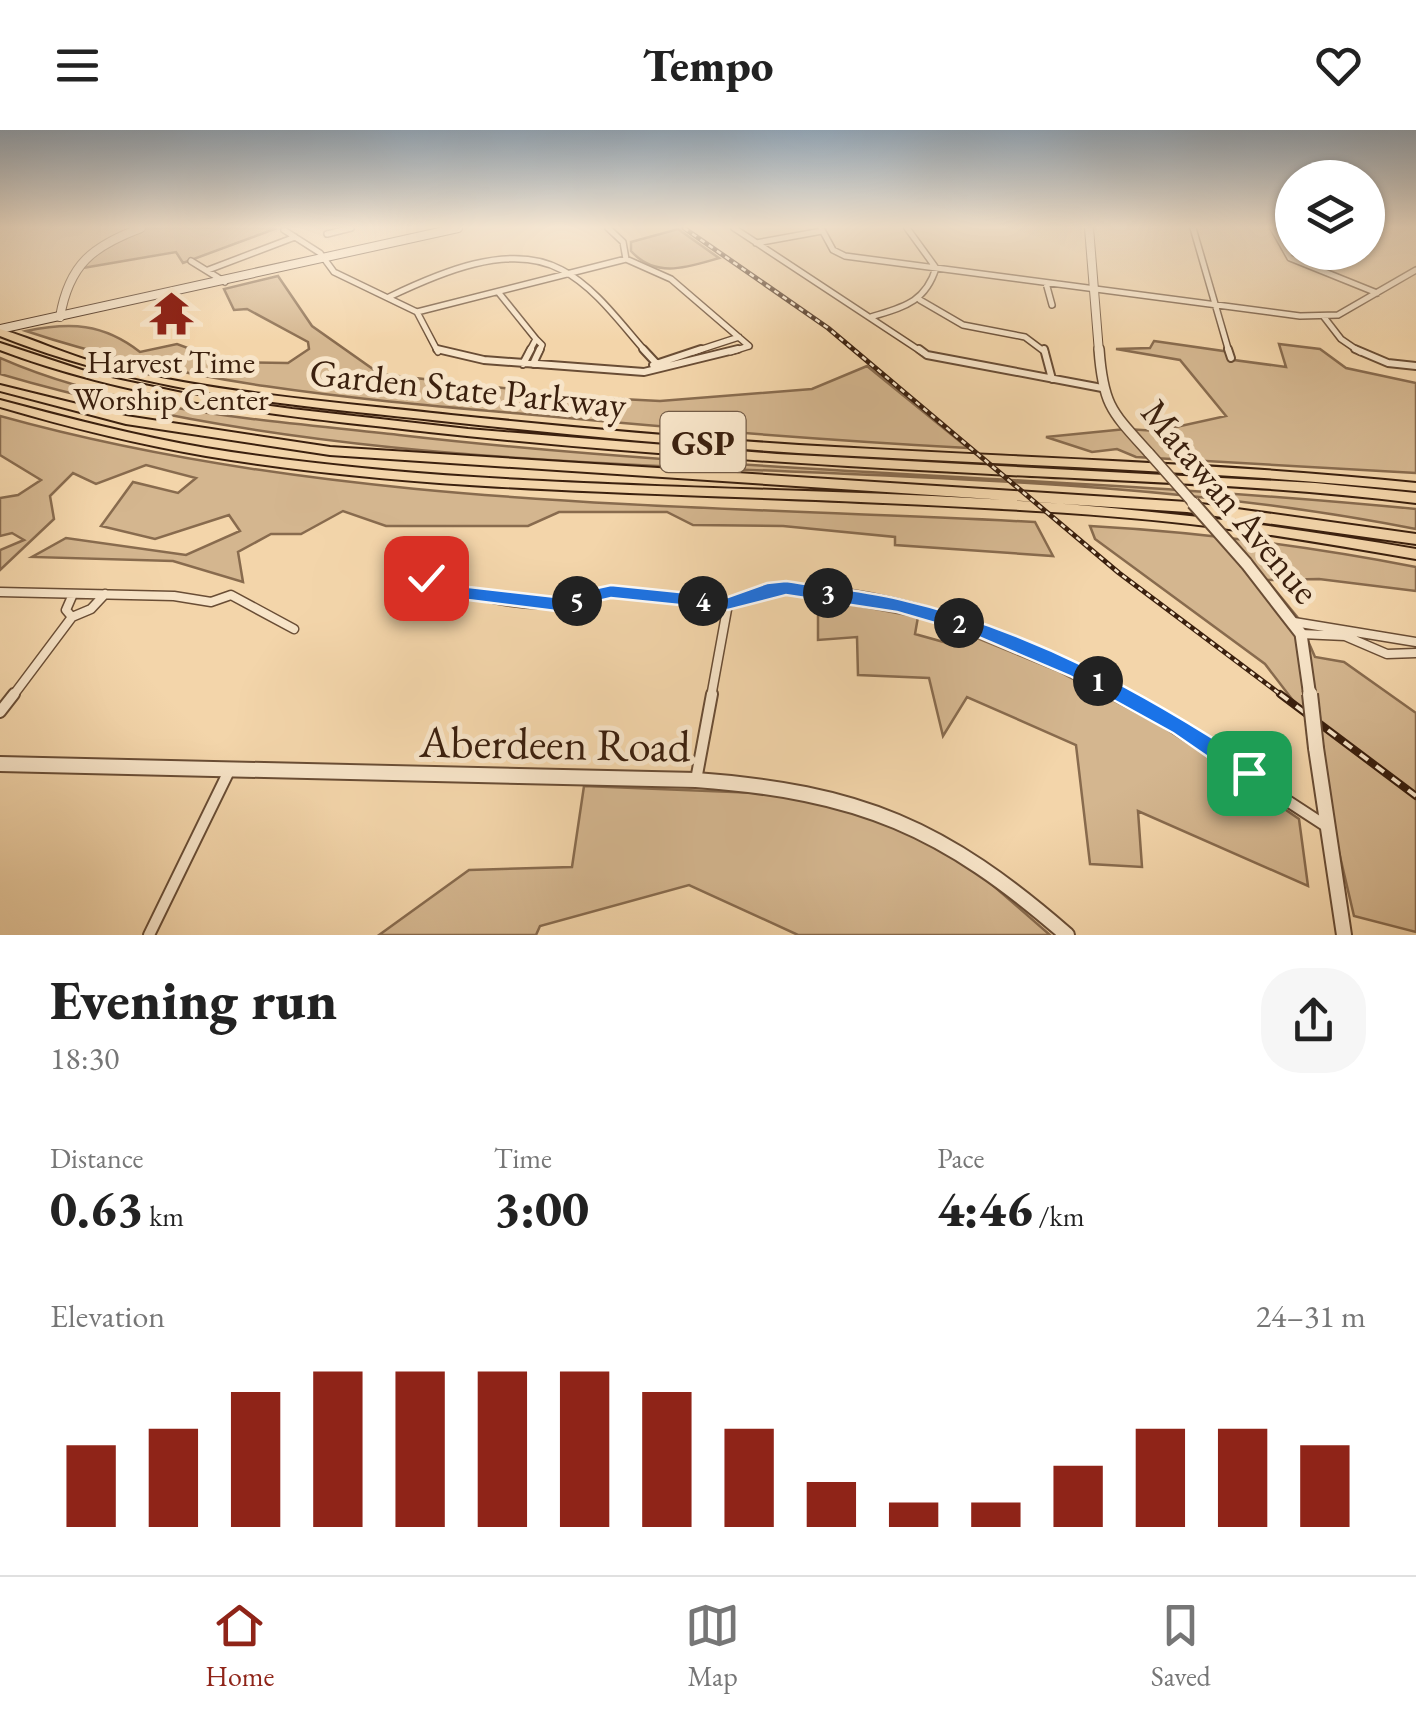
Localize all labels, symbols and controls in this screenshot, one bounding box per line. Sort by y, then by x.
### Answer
text: Tempo [643,36,773,94]
icon: menu [50,38,105,93]
icon: heart [1311,38,1366,93]
map controls [1275,160,1385,270]
button: layers [1275,160,1385,270]
temple icon: Harvest Time Worship Center [147,290,195,338]
place label: Harvest Time Worship Center [73,341,269,420]
street label: Garden State Parkway [307,347,629,429]
street label: Matawan Avenue [1131,389,1331,613]
road number: GSP [660,412,746,472]
pin [384,536,469,621]
icon: check [399,551,454,606]
pin: 3 [803,568,853,618]
text: 3 [821,575,835,611]
pin: 5 [552,576,602,626]
pin: 4 [678,576,728,626]
text: 5 [570,583,584,619]
text: 4 [696,583,710,619]
pin: 2 [934,598,984,648]
text: 2 [952,605,966,641]
pin: 1 [1073,656,1123,706]
text: 1 [1091,663,1105,699]
street label: Aberdeen Road [418,712,691,774]
pin [1207,731,1292,816]
icon: arrive [1222,746,1277,801]
text: Evening run [50,964,337,1035]
button: share [1261,968,1366,1073]
text: 18:30 [50,1037,119,1079]
text: Distance [50,1140,144,1176]
text: Time [494,1140,552,1176]
text: Pace [937,1140,984,1176]
text: 0.63 [50,1176,144,1241]
text: 3:00 [494,1176,589,1241]
text: 4:46 [937,1176,1033,1241]
text: km [144,1198,184,1234]
text: /km [1033,1198,1084,1234]
text: Elevation [50,1295,165,1337]
text: 24–31 m [1256,1295,1366,1337]
tab: Home [205,1598,275,1694]
tab: Map [685,1598,740,1694]
tab: Saved [1151,1598,1211,1694]

